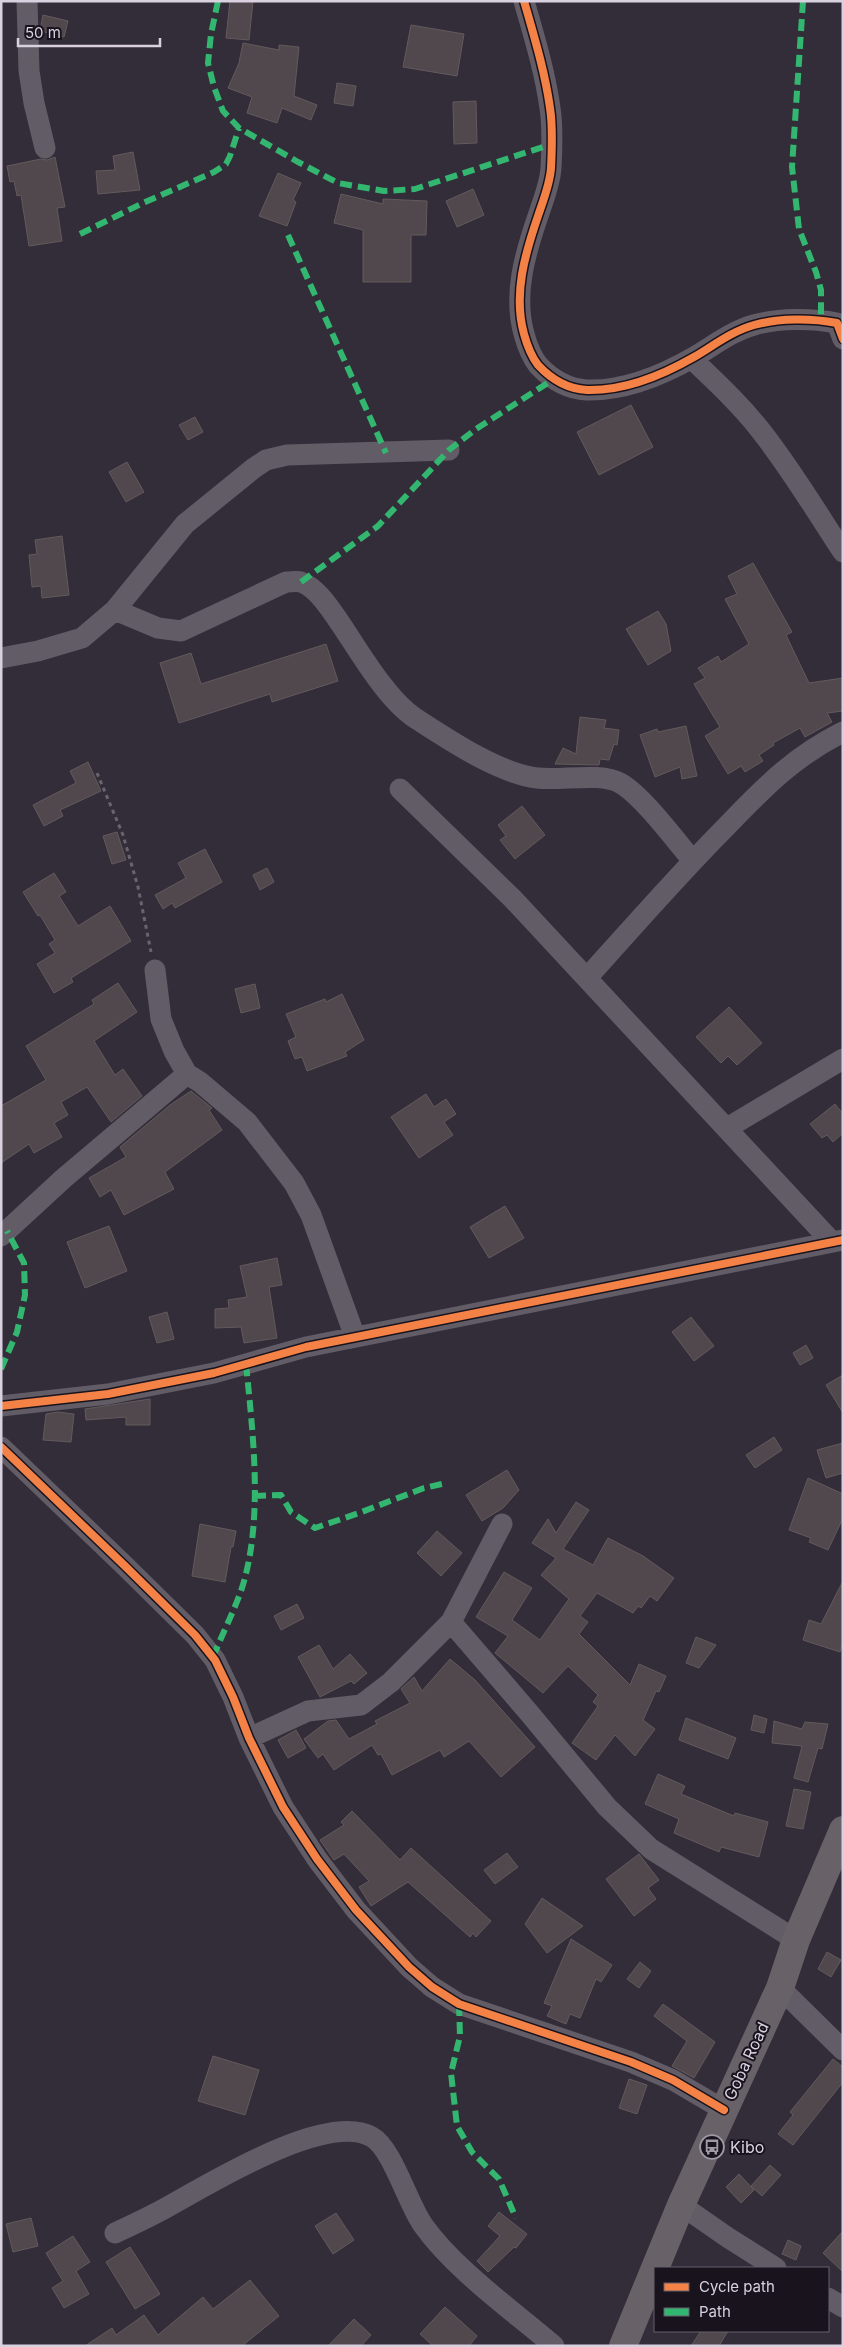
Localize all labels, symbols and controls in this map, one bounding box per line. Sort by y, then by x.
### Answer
scale bar [18,15,160,47]
text: 50 m [25,23,61,42]
street label: Goba Road [719,2019,773,2103]
bus stop icon: Kibo [699,2134,725,2160]
place label: Kibo [730,2137,764,2157]
legend [654,2267,829,2332]
text: Cycle path [699,2277,775,2296]
text: Path [699,2302,731,2321]

